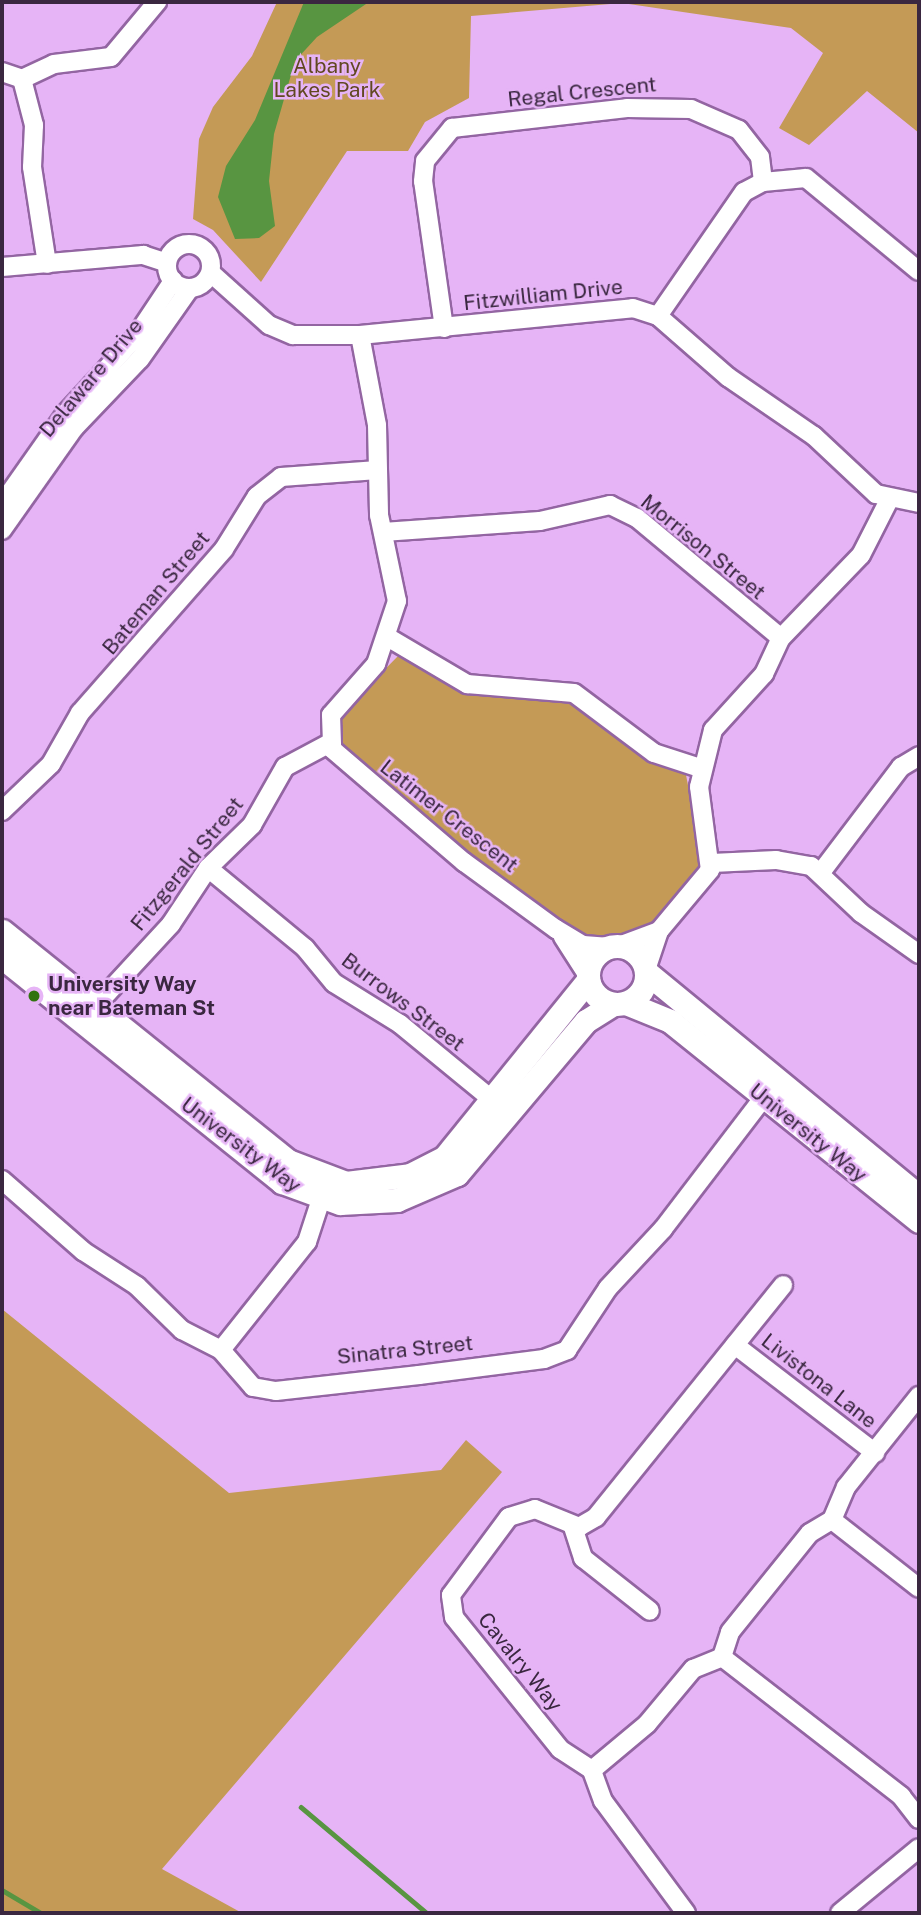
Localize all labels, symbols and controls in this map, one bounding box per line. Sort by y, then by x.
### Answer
park label: Albany Lakes Park [273,53,381,103]
street label: Regal Crescent [506,72,658,112]
street label: Fitzwilliam Drive [462,274,624,316]
street label: Delaware Drive [34,314,148,442]
street label: Morrison Street [636,489,770,605]
street label: Bateman Street [97,526,215,660]
street label: Latimer Crescent [375,754,523,878]
street label: Fitzgerald Street [125,792,249,936]
street label: Burrows Street [336,948,470,1056]
place label: University Way near Bateman St [48,971,215,1021]
marker: University Way near Bateman St [26,988,42,1004]
street label: University Way [744,1078,872,1188]
street label: University Way [176,1091,306,1199]
street label: Livistona Lane [756,1328,882,1434]
street label: Sinatra Street [336,1330,474,1370]
street label: Cavalry Way [472,1607,568,1717]

